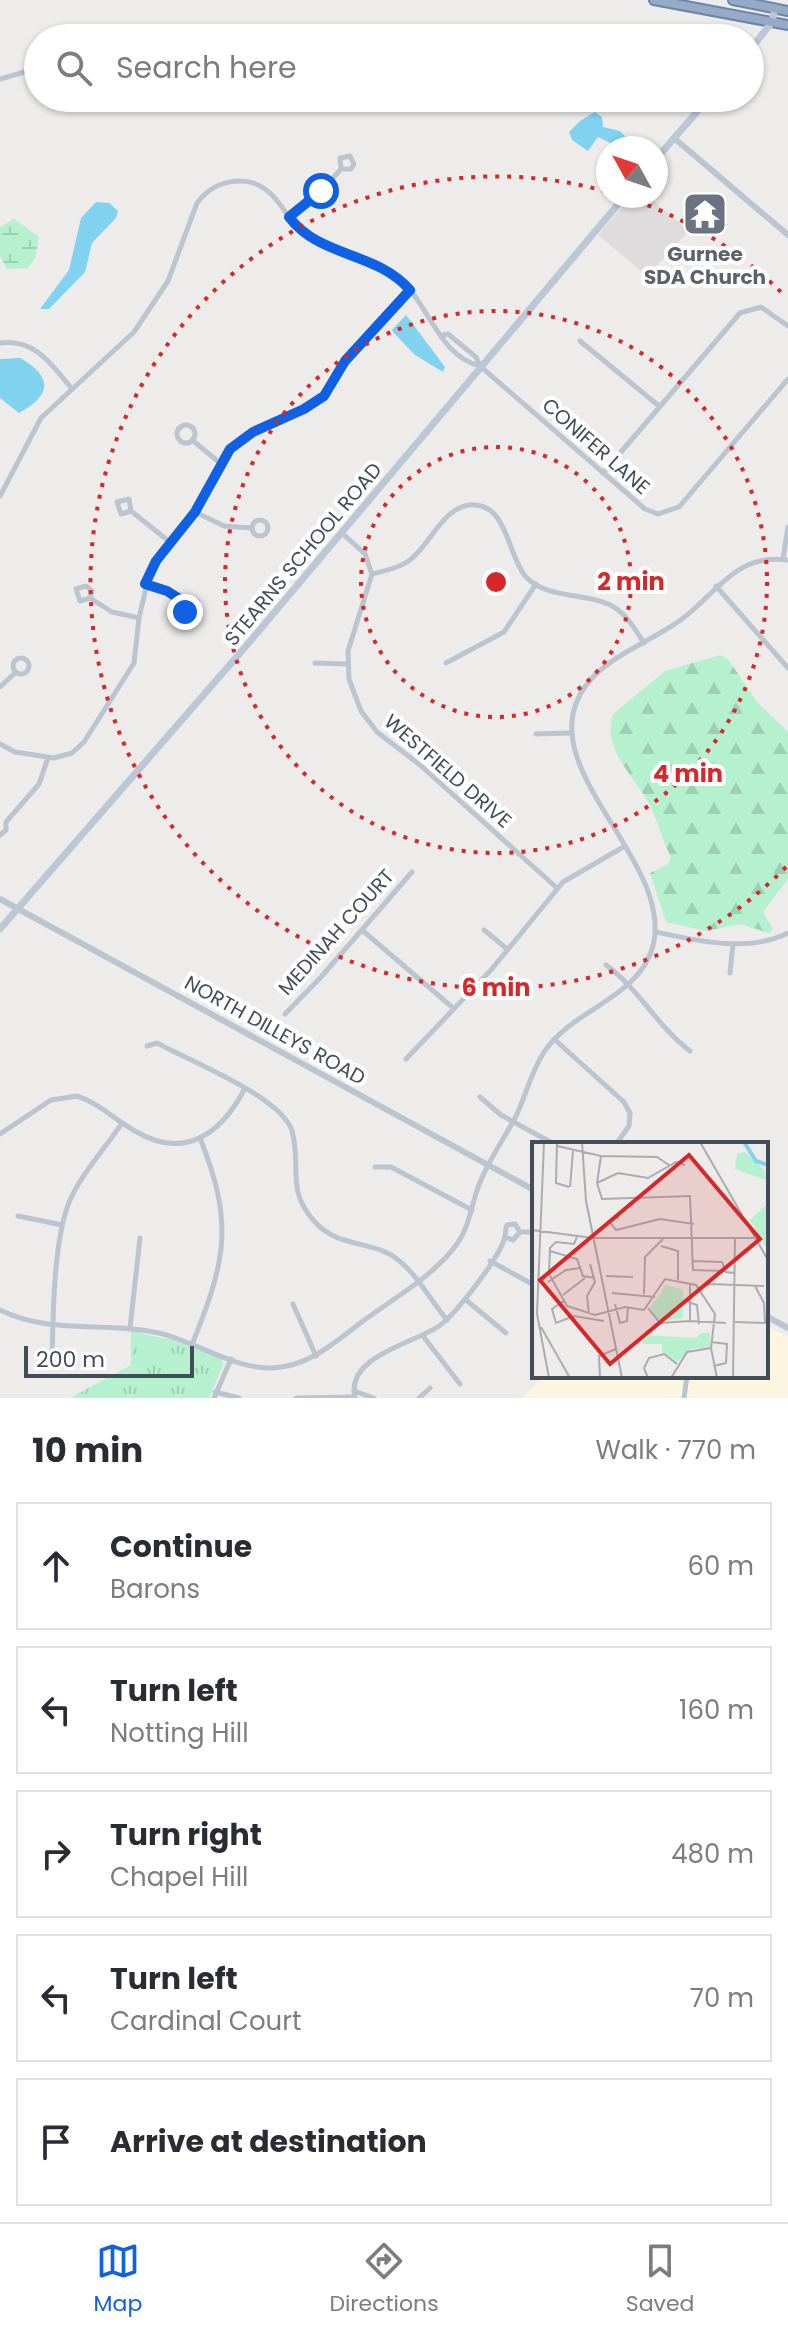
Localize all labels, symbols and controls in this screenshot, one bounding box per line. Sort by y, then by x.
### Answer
search box [24,24,764,112]
icon: search [52,46,96,90]
text: Search here [116,46,297,89]
north arrow [596,136,668,208]
route start [303,173,339,209]
temple icon: Gurnee SDA Church [681,190,729,238]
place label: Gurnee SDA Church [644,240,766,291]
street label: CONIFER LANE [536,391,656,501]
street label: STEARNS SCHOOL ROAD [218,456,388,652]
text: 2 min [597,565,665,598]
centre of rings [482,568,510,596]
route end [167,594,203,630]
street label: WESTFIELD DRIVE [378,708,518,834]
text: 4 min [653,757,723,790]
street label: MEDINAH COURT [272,863,400,1001]
street label: NORTH DILLEYS ROAD [180,969,370,1091]
text: 6 min [461,971,531,1004]
inset map [532,1142,768,1378]
scale bar [24,1342,194,1378]
text: 200 m [36,1344,105,1375]
text: 10 min [32,1426,143,1474]
text: Walk · 770 m [595,1432,756,1468]
text: Continue [110,1525,252,1568]
icon: ahead [34,1544,78,1588]
text: 60 m [687,1548,754,1584]
text: Barons [110,1571,200,1607]
text: Turn left [110,1669,238,1712]
icon: left [34,1688,78,1732]
text: 160 m [679,1692,754,1728]
text: Notting Hill [110,1715,249,1751]
text: Turn right [110,1813,262,1856]
icon: right [34,1832,78,1876]
text: 480 m [671,1836,754,1872]
text: Chapel Hill [110,1859,249,1895]
text: Turn left [110,1957,238,2000]
icon: left [34,1976,78,2020]
text: 70 m [690,1980,754,2016]
text: Cardinal Court [110,2003,301,2039]
icon: arrive [34,2120,78,2164]
text: Arrive at destination [110,2120,427,2163]
tab: Map [94,2239,142,2320]
tab: Directions [329,2239,439,2320]
tab: Saved [626,2239,694,2320]

